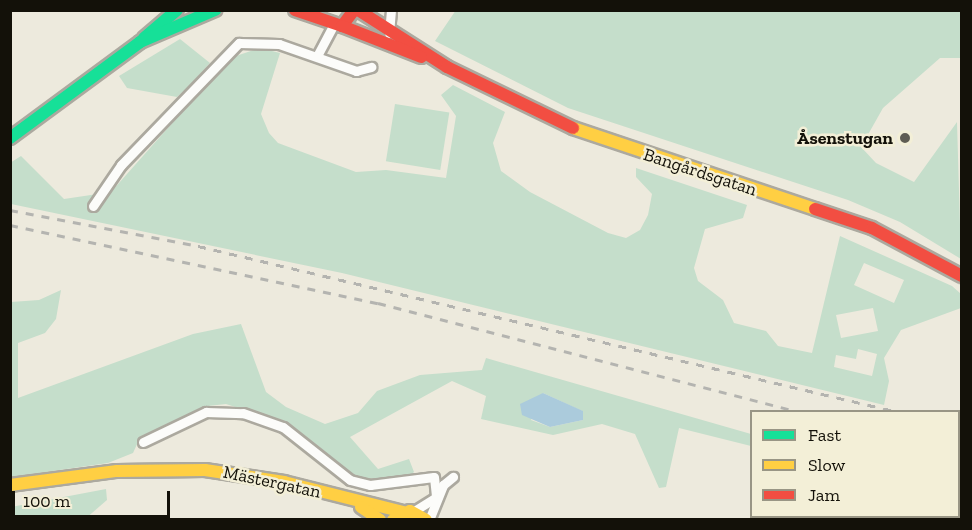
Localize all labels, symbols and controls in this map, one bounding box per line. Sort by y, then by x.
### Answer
place label: Åsenstugan [797,127,893,149]
marker: Åsenstugan [898,131,912,145]
street label: Bangårdsgatan [641,143,759,201]
legend [750,410,960,518]
text: Fast [808,424,841,446]
text: Slow [808,454,845,476]
street label: Mästergatan [221,461,323,503]
scale bar [15,479,172,517]
text: Jam [808,484,840,506]
text: 100 m [23,490,70,512]

